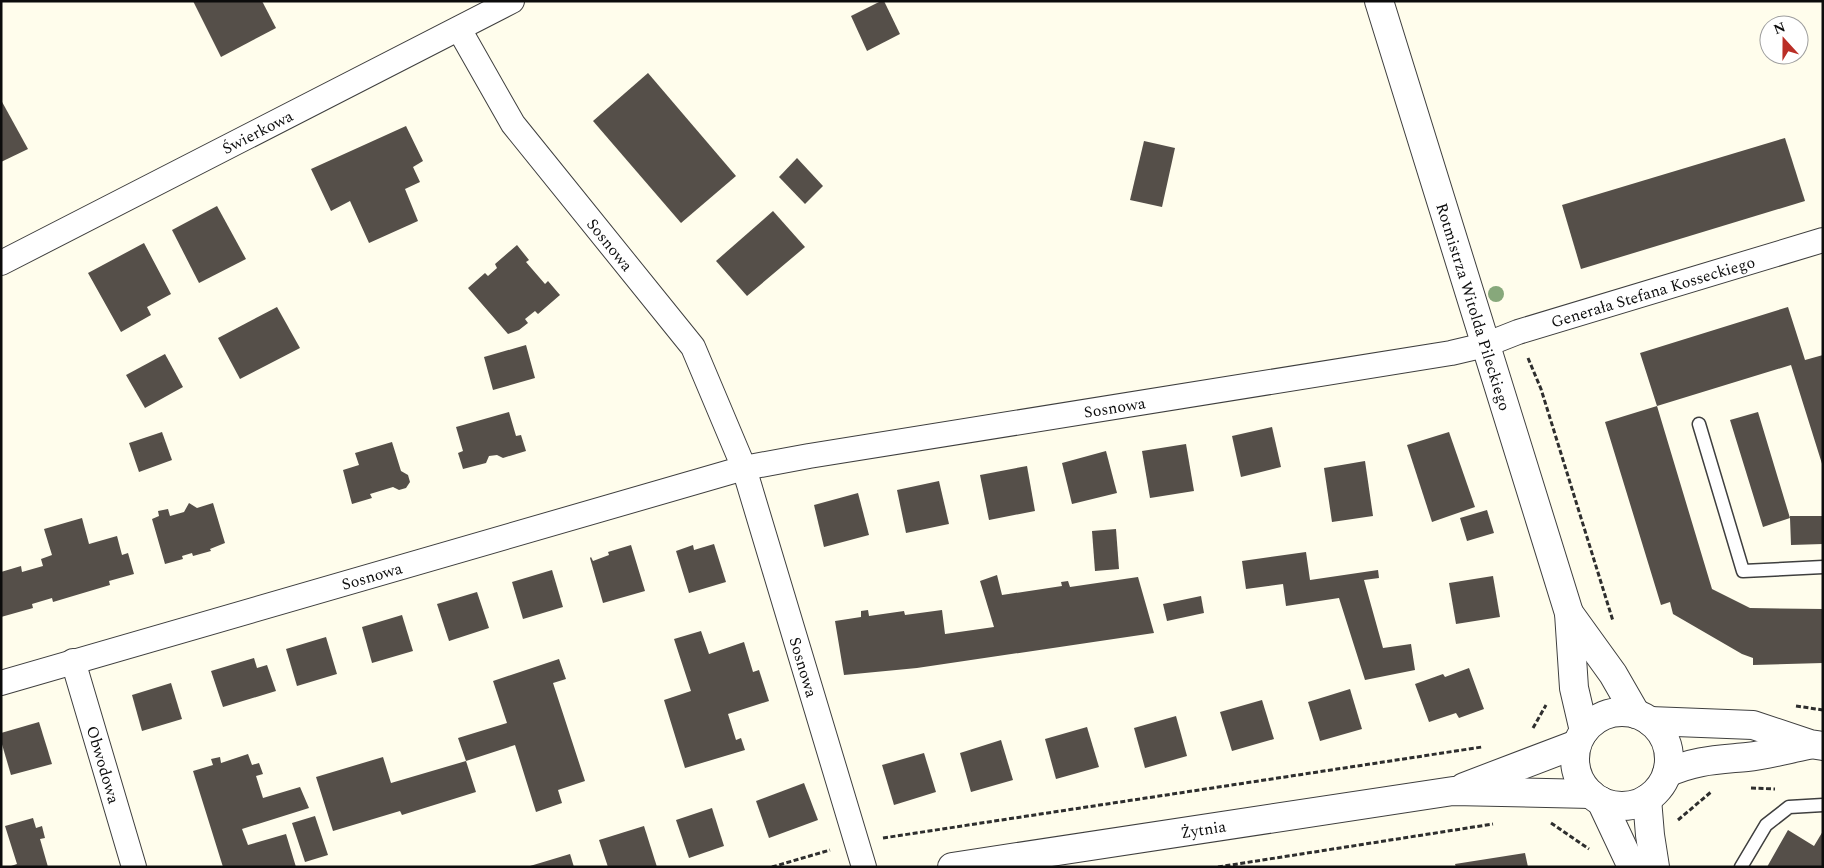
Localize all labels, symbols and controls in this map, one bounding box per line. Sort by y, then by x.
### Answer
north arrow [1759,15,1809,65]
text: N [1770,16,1789,40]
street label: Świerkowa [218,104,298,161]
street label: Rotmistrza Witolda Pileckiego [1429,200,1516,414]
street label: Sosnowa [581,213,638,277]
street label: Generała Stefana Kosseckiego [1548,250,1758,334]
street label: Sosnowa [1082,391,1147,425]
street label: Sosnowa [339,556,405,597]
street label: Sosnowa [782,634,823,701]
street label: Obwodowa [80,723,126,807]
street label: Żytnia [1179,815,1228,845]

